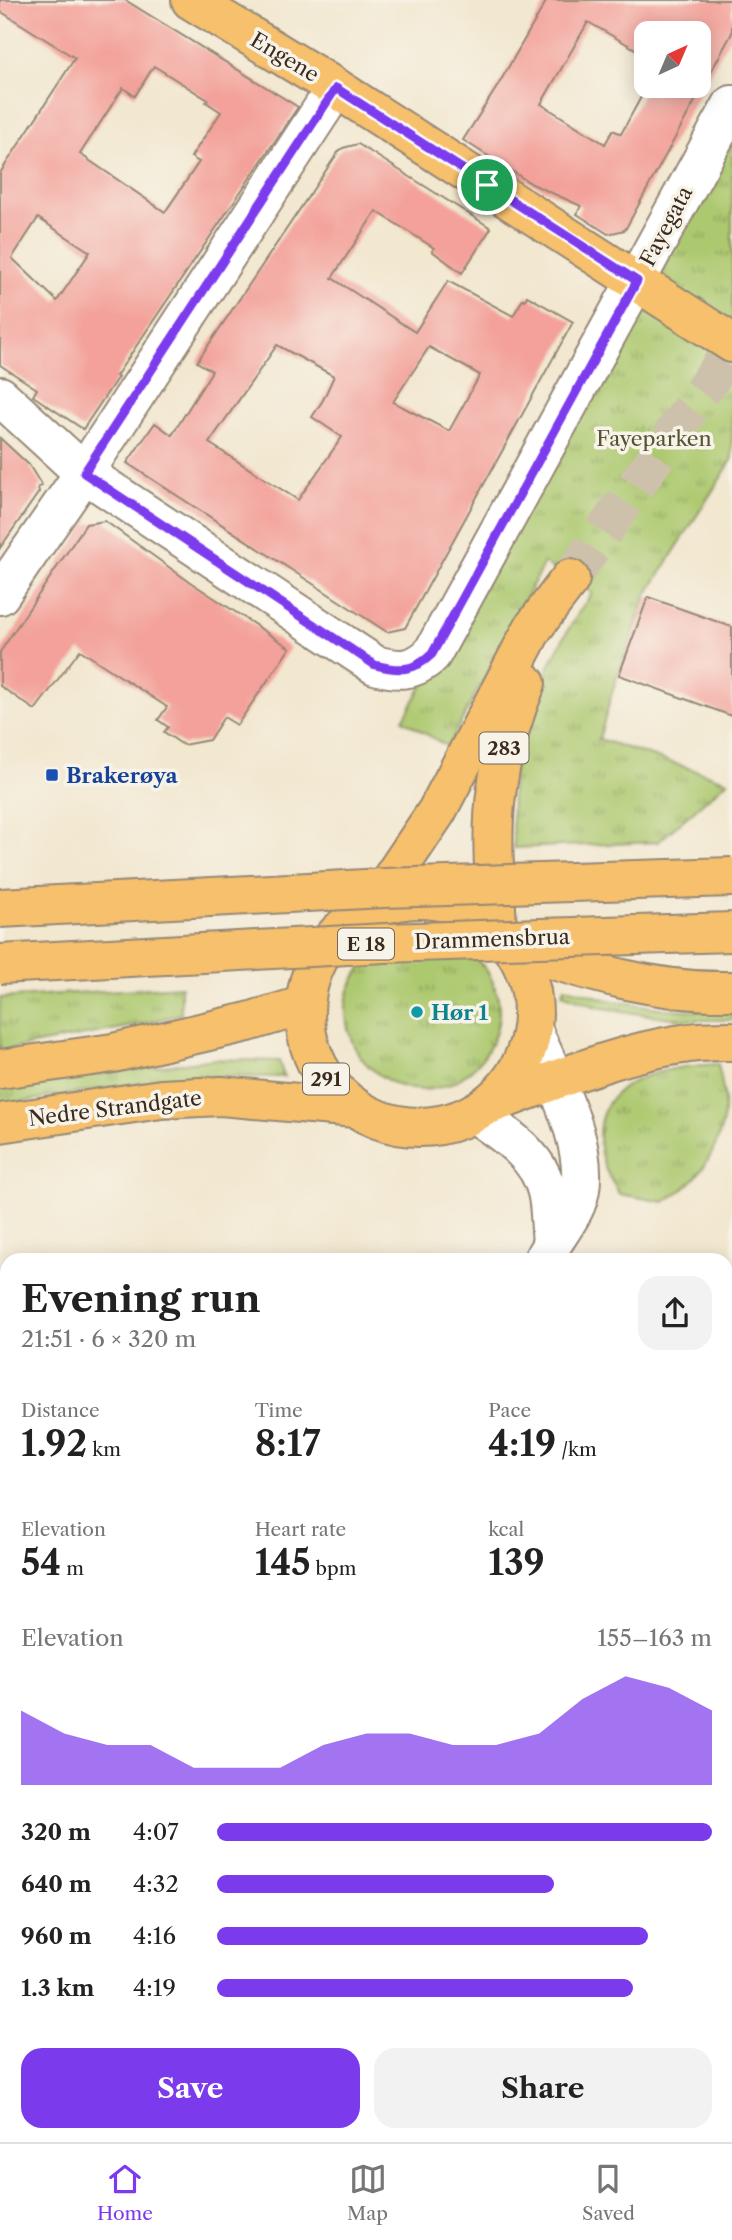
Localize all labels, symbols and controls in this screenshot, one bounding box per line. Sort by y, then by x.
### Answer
north arrow [634,21,710,98]
map controls [634,21,711,98]
street label: Engene [246,27,324,87]
pin [457,155,517,215]
icon: arrive [468,166,506,204]
street label: Fayegata [635,181,698,270]
park label: Fayeparken [596,426,712,451]
road number: 283 [480,733,528,764]
place label: Brakerøya [66,763,178,788]
marker: Brakerøya [44,767,60,783]
street label: Drammensbrua [414,924,571,954]
road number: E 18 [338,928,394,960]
place label: Hør 1 [431,1000,489,1025]
marker: Hør 1 [409,1004,425,1020]
road number: 291 [303,1064,349,1094]
street label: Nedre Strandgate [27,1085,203,1131]
text: Evening run [21,1275,261,1322]
button: share [638,1276,712,1350]
text: 21:51 · 6 × 320 m [21,1325,196,1353]
text: Distance [21,1399,100,1422]
text: Time [255,1399,303,1422]
text: Pace [488,1399,531,1422]
text: 1.92 [21,1422,87,1465]
text: 8:17 [255,1422,321,1465]
text: 4:19 [488,1422,556,1465]
text: km [87,1438,121,1461]
text: /km [556,1438,597,1461]
text: Elevation [21,1518,106,1541]
text: Heart rate [255,1518,346,1541]
text: kcal [488,1518,524,1541]
text: 54 [21,1541,61,1584]
text: 145 [255,1541,310,1584]
text: 139 [488,1541,545,1584]
text: m [61,1557,84,1580]
text: bpm [310,1557,356,1580]
text: Elevation [21,1624,124,1652]
text: 155–163 m [597,1624,712,1652]
text: 320 m [21,1818,91,1846]
text: 4:07 [133,1818,179,1846]
text: 640 m [21,1870,92,1898]
text: 4:32 [133,1870,179,1898]
text: 960 m [21,1922,92,1950]
text: 4:16 [133,1922,176,1950]
text: 1.3 km [21,1974,95,2002]
text: 4:19 [133,1974,176,2002]
button: Save [21,2048,360,2128]
button: Share [374,2048,712,2128]
tab: Home [97,2160,153,2225]
tab: Map [347,2160,388,2225]
tab: Saved [582,2160,635,2225]

